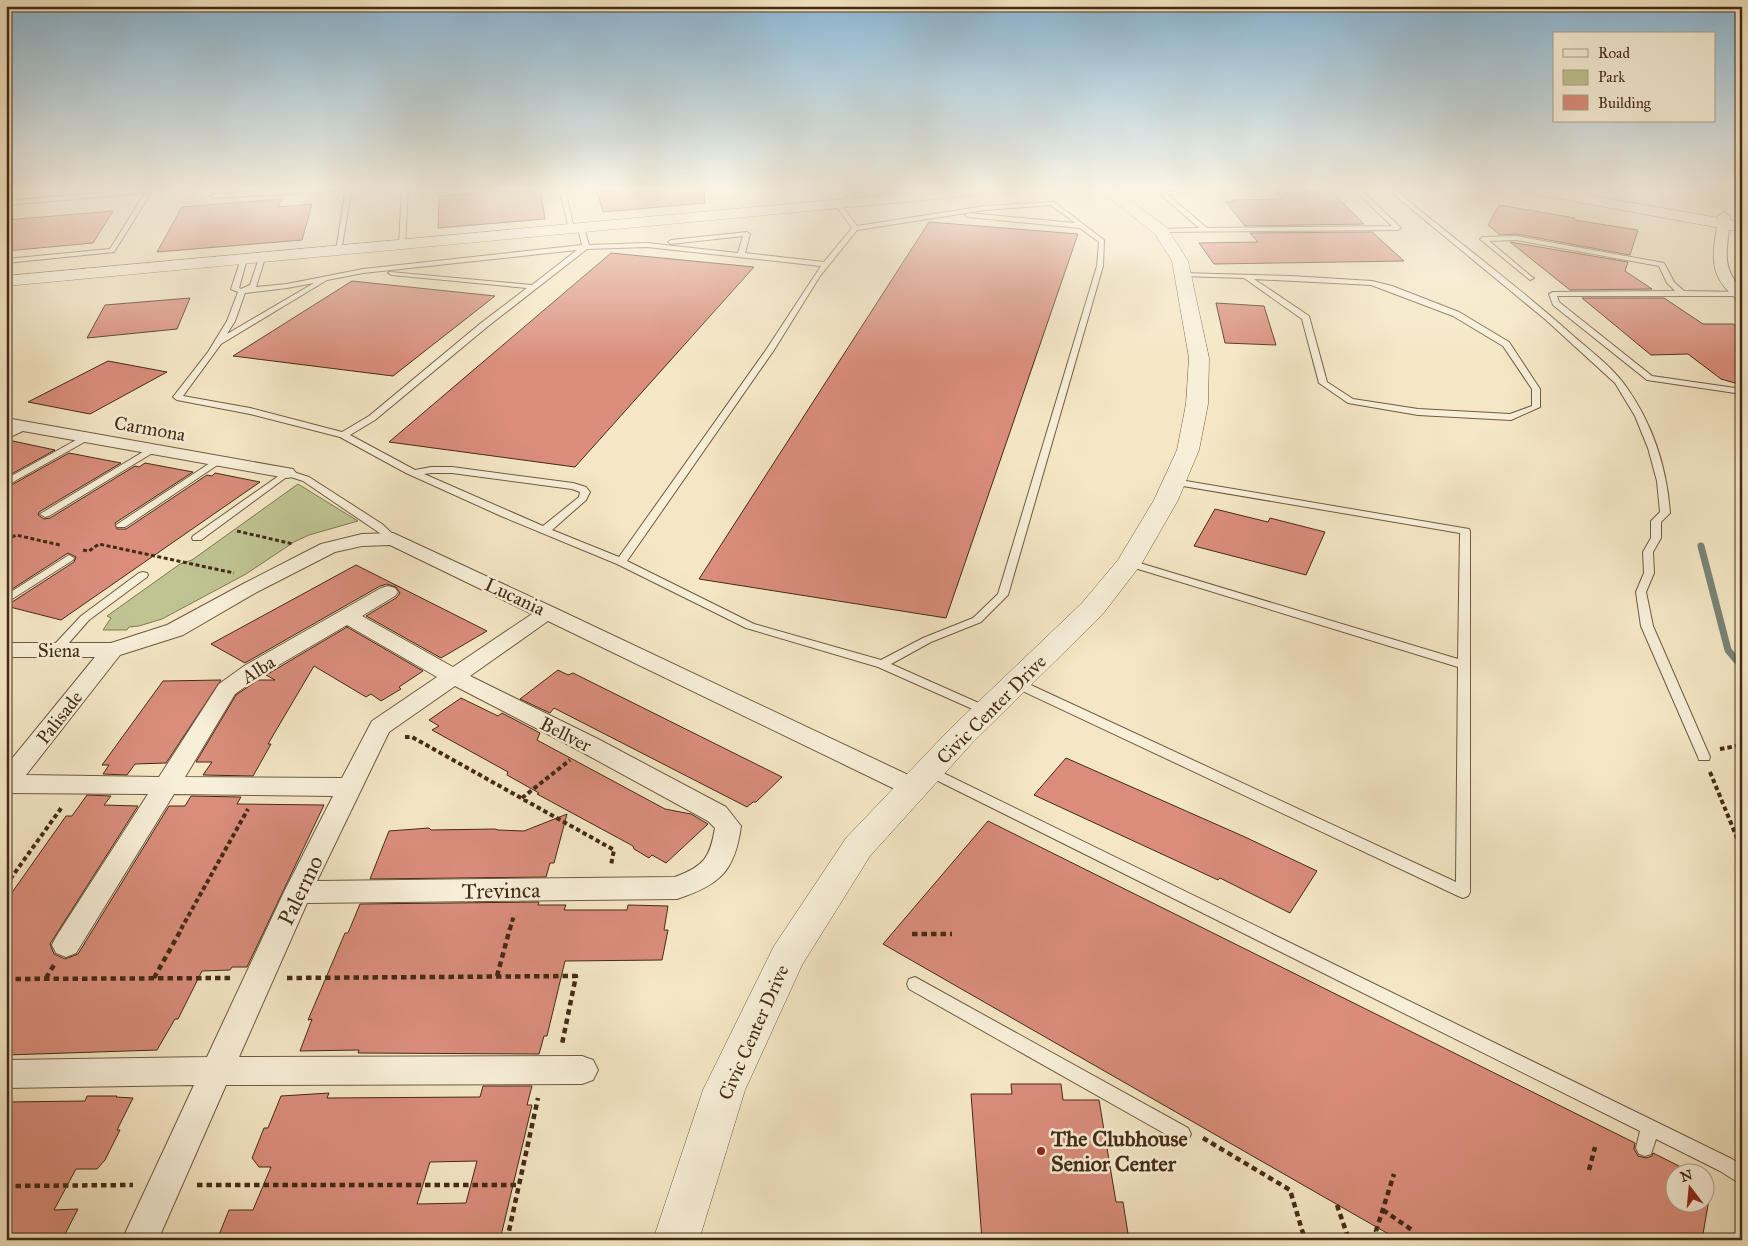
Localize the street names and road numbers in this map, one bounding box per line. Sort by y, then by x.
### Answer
street label: Carmona [112,411,188,446]
street label: Lucania [481,573,549,621]
street label: Siena [38,639,81,662]
street label: Alba [236,650,280,689]
street label: Civic Center Drive [932,650,1051,769]
street label: Palisade [31,686,87,749]
street label: Bellver [536,712,596,757]
street label: Palermo [272,851,329,930]
street label: Trevinca [461,876,541,905]
street label: Civic Center Drive [713,961,794,1103]

